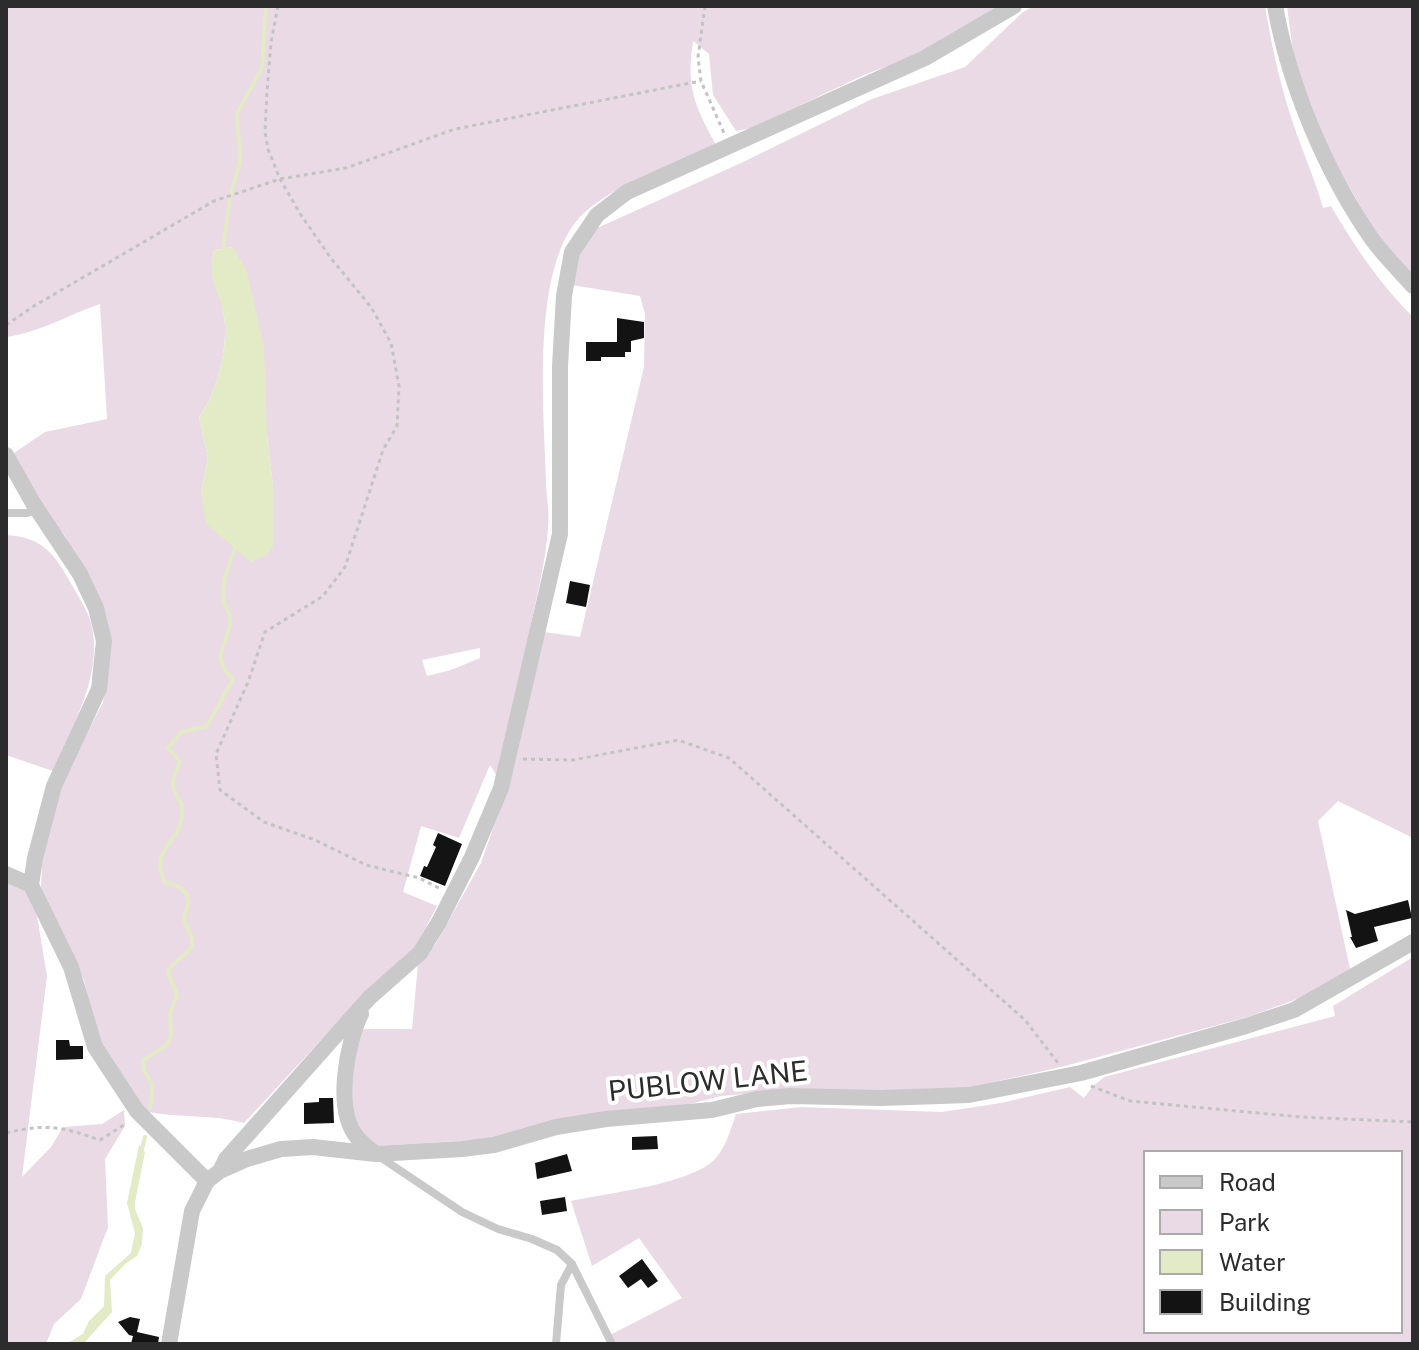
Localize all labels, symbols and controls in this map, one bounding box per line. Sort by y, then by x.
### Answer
street label: PUBLOW LANE [606,1055,810,1109]
legend [1143,1150,1403,1334]
text: Road [1219,1168,1276,1196]
text: Park [1219,1208,1270,1236]
text: Water [1219,1248,1286,1276]
text: Building [1219,1288,1311,1316]

